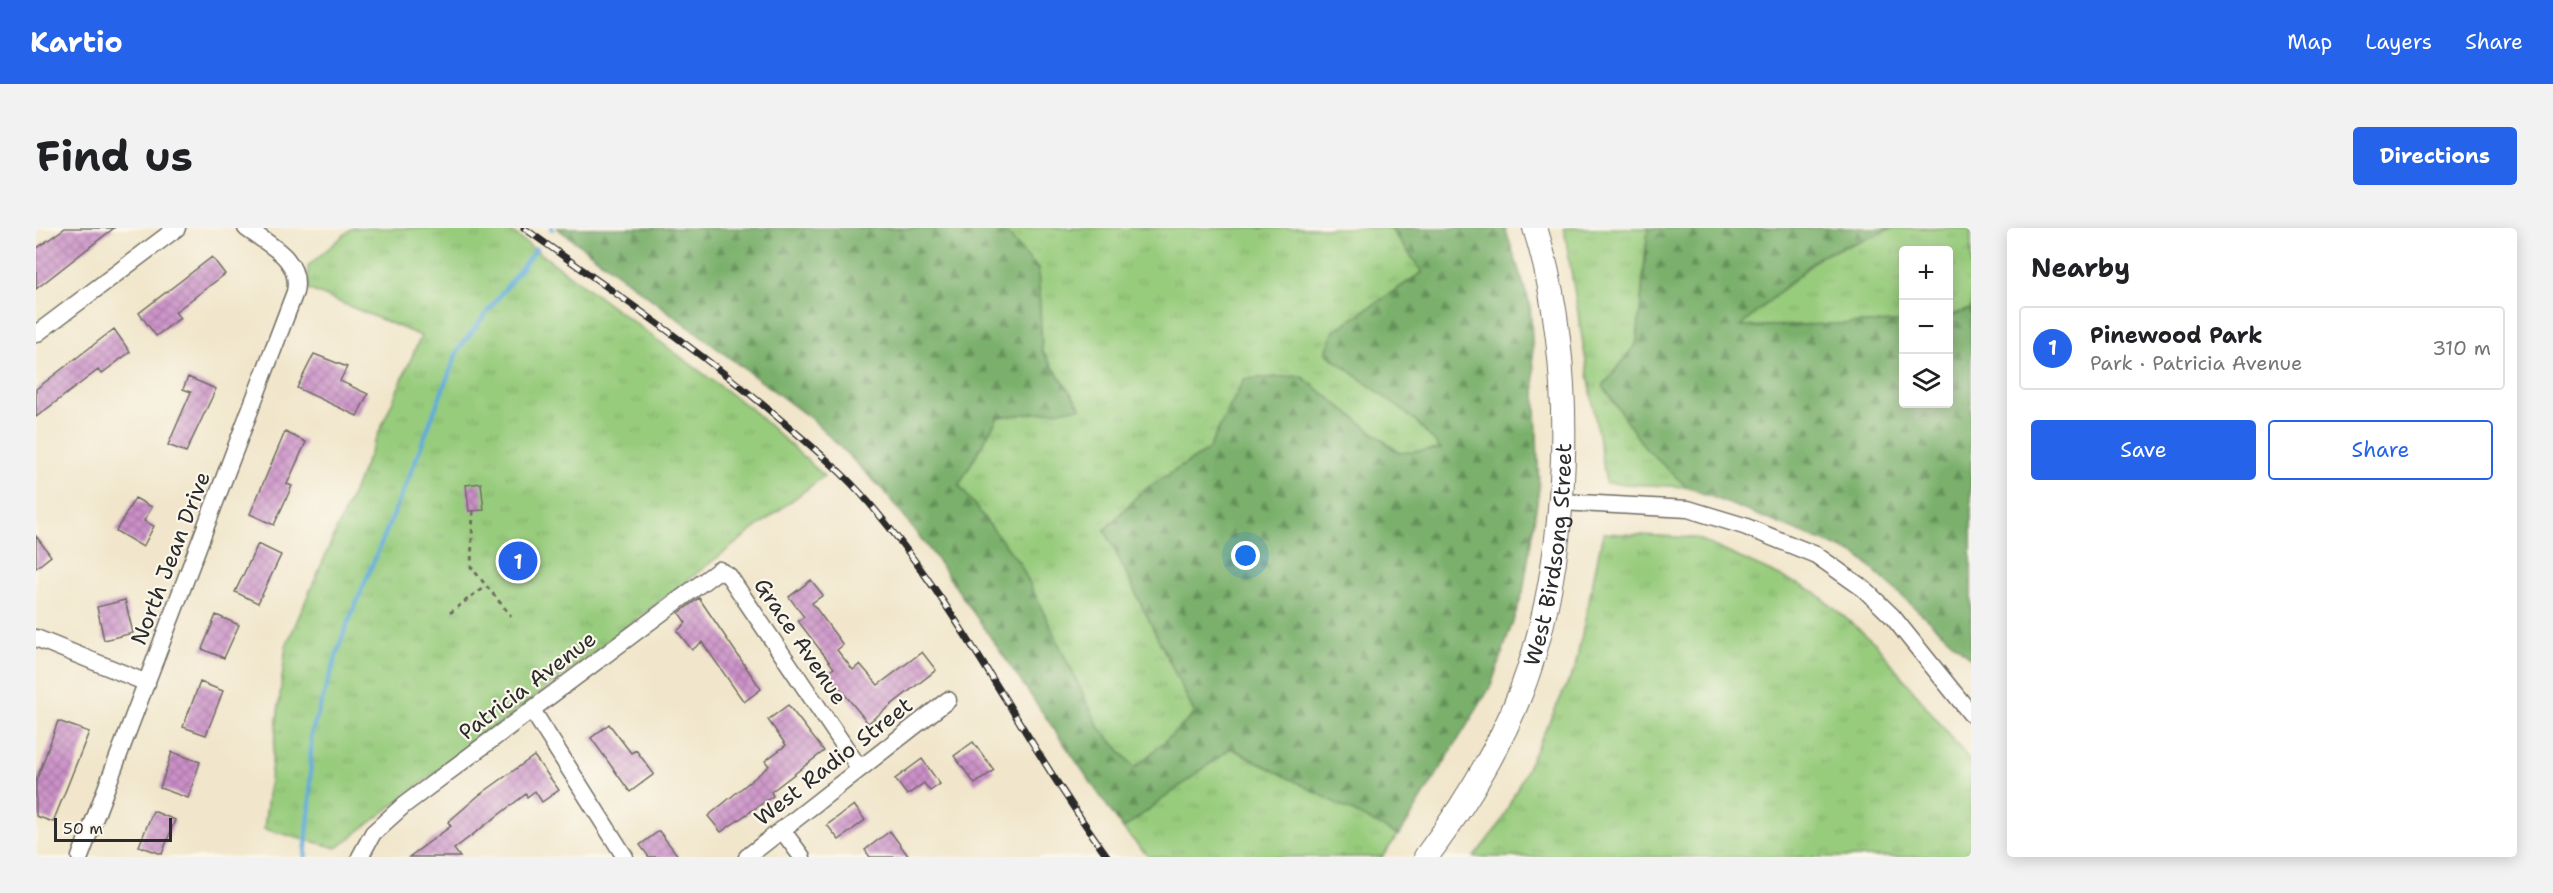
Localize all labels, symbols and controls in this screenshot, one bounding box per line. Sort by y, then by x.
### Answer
text: Kartio [30,23,123,61]
text: Map [2287,28,2332,56]
text: Layers [2365,28,2432,56]
text: Share [2465,28,2523,56]
button: Directions [2353,127,2517,185]
text: Find us [36,128,193,184]
map controls [1899,246,1953,408]
button: + [1899,246,1953,300]
text: Nearby [2031,250,2130,285]
button: − [1899,300,1953,354]
text: Pinewood Park [2090,321,2263,350]
text: 1 [2048,335,2057,361]
text: 310 m [2432,335,2491,361]
text: Park · Patricia Avenue [2090,350,2302,376]
button: layers [1899,354,1953,408]
button: Save [2031,420,2256,480]
button: Share [2268,420,2493,480]
street label: West Birdsong Street [1517,443,1578,670]
street label: North Jean Drive [124,467,217,649]
pin: 1 [498,538,538,584]
your location [1231,541,1260,570]
street label: Grace Avenue [747,572,854,710]
street label: Patricia Avenue [453,624,602,747]
street label: West Radio Street [748,690,918,832]
scale bar [54,815,172,842]
text: 50 m [63,818,103,839]

